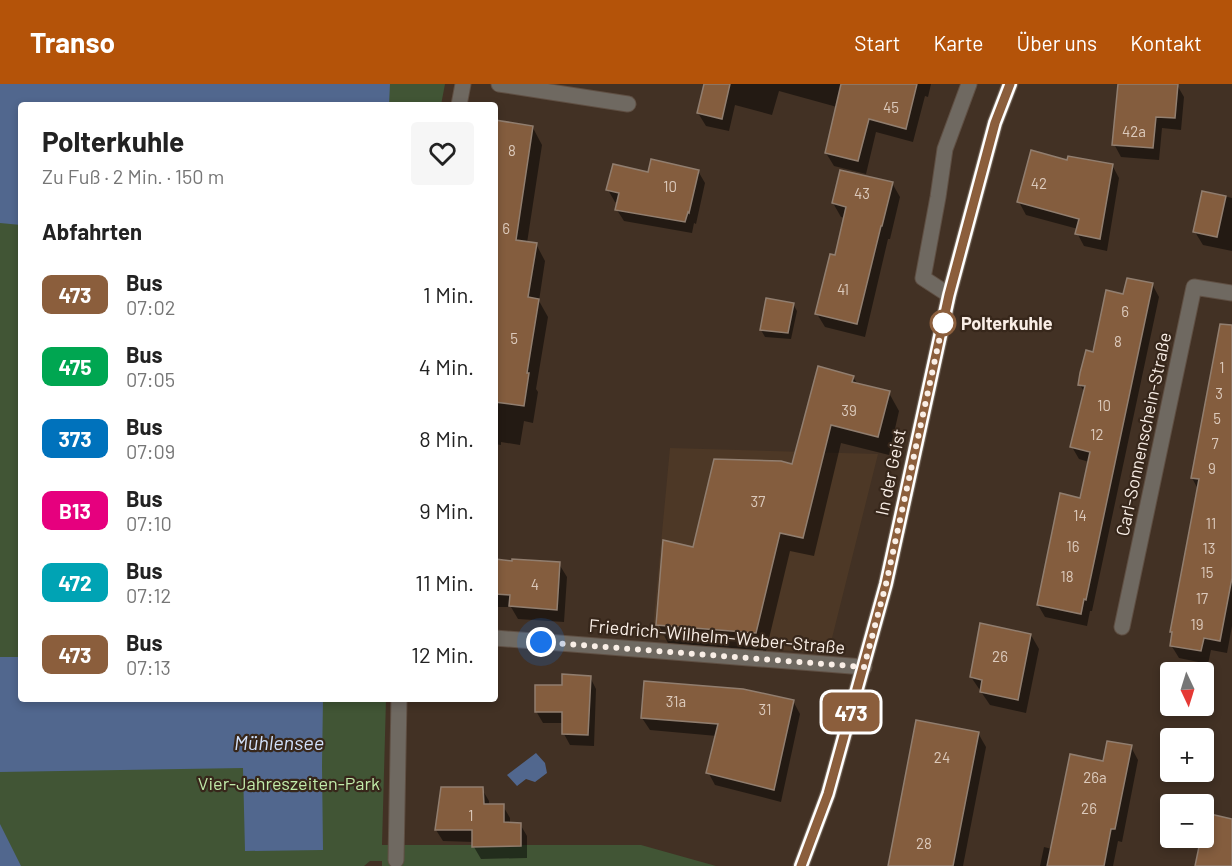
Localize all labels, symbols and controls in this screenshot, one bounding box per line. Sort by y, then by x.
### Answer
text: Transo [30,25,115,59]
text: Start [854,30,901,55]
text: Karte [934,30,984,55]
text: Über uns [1017,30,1097,55]
text: Kontakt [1130,30,1202,55]
house number: 45 [883,98,899,116]
button: heart [411,122,474,185]
house number: 42a [1122,122,1146,140]
text: Polterkuhle [42,124,184,158]
house number: 8 [508,141,516,159]
text: Zu Fuß · 2 Min. · 150 m [42,164,224,188]
house number: 42 [1031,174,1047,192]
house number: 10 [663,177,677,195]
house number: 43 [854,184,870,202]
text: Abfahrten [42,218,142,244]
house number: 6 [502,219,510,237]
text: Bus [126,269,163,295]
house number: 41 [837,280,849,298]
text: 1 Min. [423,281,474,307]
text: 473 [59,282,91,307]
text: 07:02 [126,295,176,319]
house number: 6 [1121,302,1129,320]
marker: Polterkuhle [930,310,956,336]
place label: Polterkuhle [961,312,1053,334]
house number: 5 [510,329,518,347]
street label: Carl-Sonnenschein-Straße [1111,330,1175,538]
house number: 8 [1114,332,1122,350]
text: Bus [126,341,163,367]
text: 4 Min. [419,353,474,379]
text: 475 [59,354,91,379]
house number: 1 [1219,358,1225,376]
text: 07:05 [126,367,175,391]
house number: 3 [1215,384,1223,402]
house number: 10 [1097,396,1111,414]
house number: 39 [841,401,857,419]
house number: 5 [1213,409,1221,427]
text: Bus [126,413,163,439]
text: 8 Min. [419,425,474,451]
house number: 12 [1090,425,1104,443]
text: 373 [58,426,92,451]
street label: In der Geist [870,427,910,517]
house number: 7 [1211,434,1219,452]
text: 07:09 [126,439,175,463]
house number: 9 [1208,459,1216,477]
text: Bus [126,485,163,511]
house number: 37 [751,492,765,510]
text: 9 Min. [419,497,474,523]
text: B13 [59,498,91,523]
house number: 14 [1073,506,1087,524]
text: 07:10 [126,511,172,535]
house number: 11 [1206,514,1216,532]
house number: 16 [1067,537,1079,555]
house number: 13 [1203,539,1215,557]
text: Bus [126,557,163,583]
house number: 15 [1201,563,1213,581]
house number: 18 [1060,567,1074,585]
text: 11 Min. [415,569,474,595]
text: 472 [58,570,92,595]
house number: 4 [531,575,539,593]
text: 07:12 [126,583,171,607]
house number: 17 [1196,589,1208,607]
street label: Friedrich-Wilhelm-Weber-Straße [588,614,846,658]
house number: 19 [1190,615,1204,633]
your location [526,627,556,657]
text: Bus [126,629,163,655]
text: 12 Min. [411,641,474,667]
text: 473 [59,642,91,667]
house number: 26 [992,647,1008,665]
text: 07:13 [126,655,171,679]
north arrow [1160,662,1214,716]
map controls [1160,662,1214,848]
house number: 31a [666,692,686,710]
line badge: 473 [816,692,886,732]
house number: 31 [759,700,771,718]
text: 473 [835,700,867,725]
button: + [1160,728,1214,782]
water label: Mühlensee [234,730,324,754]
house number: 24 [934,748,950,766]
house number: 26a [1083,768,1107,786]
park label: Vier-Jahreszeiten-Park [198,772,380,794]
button: − [1160,794,1214,848]
house number: 26 [1081,799,1097,817]
house number: 1 [468,806,474,824]
house number: 28 [916,834,932,852]

